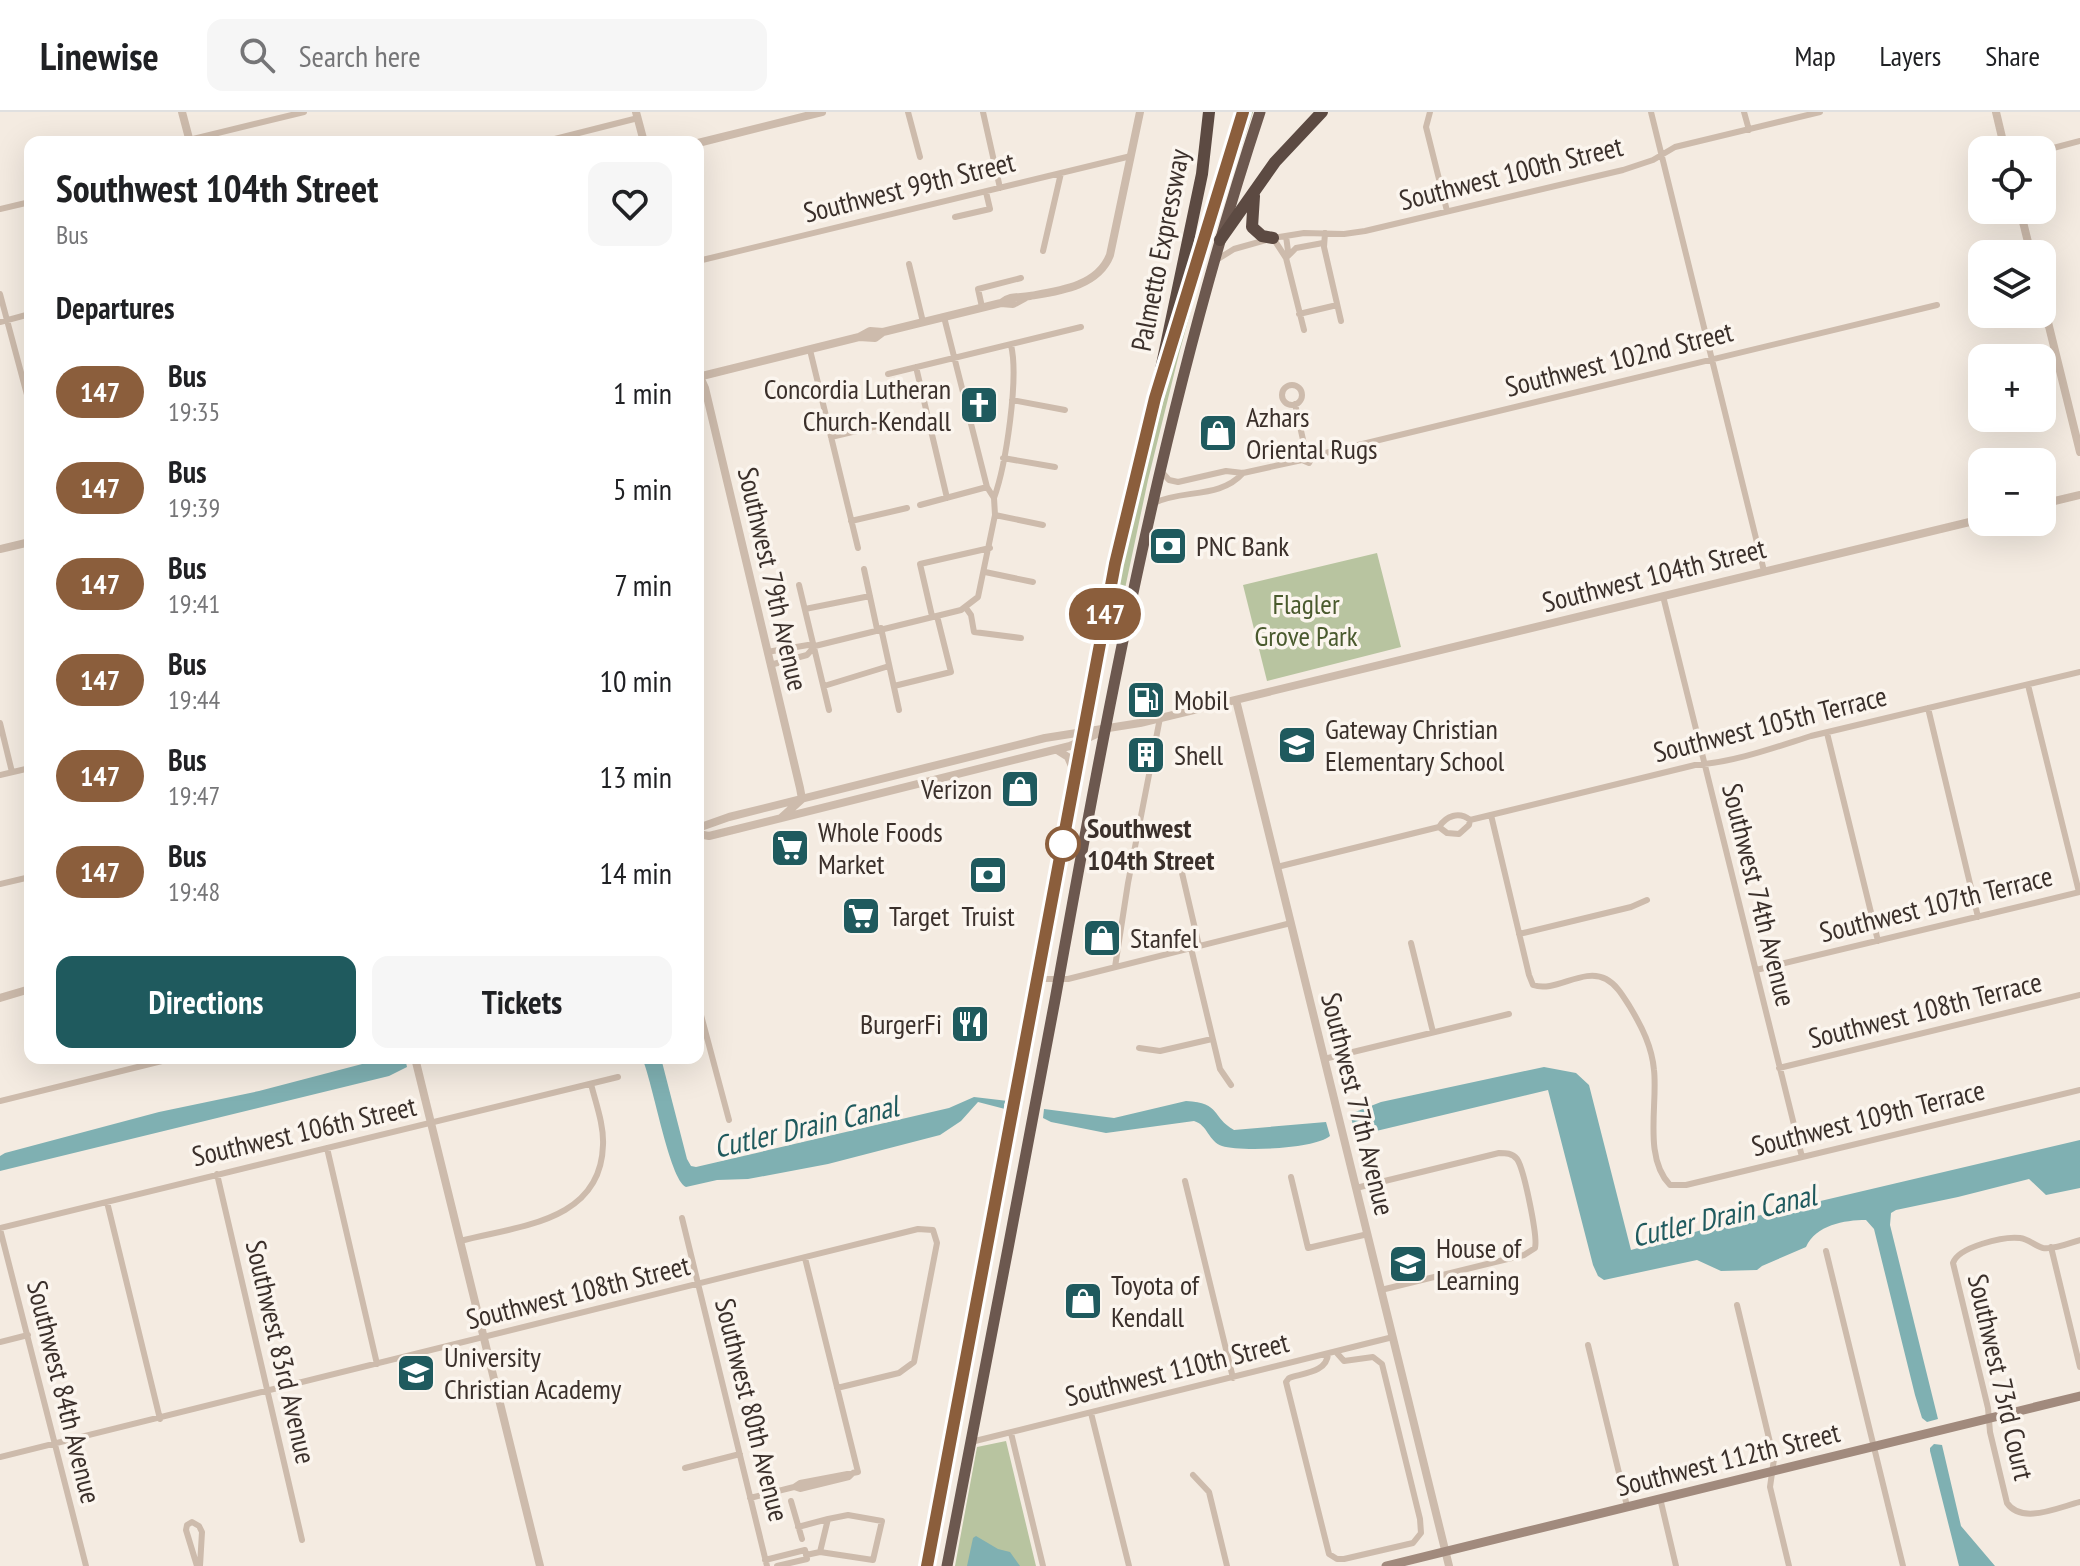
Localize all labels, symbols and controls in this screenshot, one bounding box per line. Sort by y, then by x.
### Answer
search box [207,19,767,91]
text: Linewise [40,31,159,80]
icon: search [235,33,279,77]
text: Search here [299,36,421,75]
text: Map [1794,37,1836,74]
text: Layers [1880,37,1941,74]
text: Share [1985,37,2040,74]
street label: Southwest 100th Street [1395,127,1627,218]
map controls [1968,136,2056,536]
button: locate [1968,136,2056,224]
street label: Southwest 99th Street [799,142,1019,231]
street label: Palmetto Expressway [1122,145,1197,354]
button: heart [588,162,672,246]
text: Southwest 104th Street [56,163,378,212]
text: Bus [56,218,88,251]
button: layers [1968,240,2056,328]
text: Departures [56,288,174,327]
street label: Southwest 102nd Street [1501,312,1737,405]
button: + [1968,344,2056,432]
text: Bus [168,356,207,395]
place label: Concordia Lutheran Church-Kendall [764,370,951,439]
text: 147 [80,373,120,410]
text: 1 min [613,373,672,412]
church icon: Concordia Lutheran Church-Kendall [958,384,1000,426]
text: 19:35 [168,395,220,428]
place label: Azhars Oriental Rugs [1246,398,1378,467]
shop icon: Azhars Oriental Rugs [1197,412,1239,454]
button: − [1968,448,2056,536]
text: Bus [168,452,207,491]
street label: Southwest 79th Avenue [730,463,817,694]
text: 147 [80,469,120,506]
text: 5 min [613,469,672,508]
text: 19:39 [168,491,220,524]
bank icon: PNC Bank [1147,525,1189,567]
place label: PNC Bank [1196,527,1289,564]
street label: Southwest 104th Street [1538,529,1770,620]
text: Bus [168,548,207,587]
text: 147 [80,565,120,602]
text: 7 min [614,565,672,604]
park label: Flagler Grove Park [1254,585,1358,654]
text: 19:41 [168,587,220,620]
line badge: 147 [1059,588,1151,640]
text: 147 [1085,595,1125,632]
text: Bus [168,644,207,683]
text: 147 [80,661,120,698]
text: 10 min [599,661,672,700]
street label: Southwest 105th Terrace [1649,677,1890,770]
fuel station icon: Mobil [1125,679,1167,721]
place label: Mobil [1174,681,1229,718]
text: 19:44 [168,683,220,716]
place label: Gateway Christian Elementary School [1325,710,1505,779]
school or university icon: Gateway Christian Elementary School [1276,724,1318,766]
building icon: Shell [1125,734,1167,776]
place label: Shell [1174,736,1223,773]
text: Bus [168,740,207,779]
text: 147 [80,757,120,794]
text: 13 min [599,757,672,796]
shop icon: Verizon [999,768,1041,810]
place label: Verizon [920,770,992,807]
text: 19:47 [168,779,220,812]
street label: Southwest 74th Avenue [1714,780,1805,1010]
place label: Southwest 104th Street [1087,809,1214,878]
place label: Whole Foods Market [818,813,943,882]
supermarket icon: Whole Foods Market [769,827,811,869]
marker: Southwest 104th Street [1046,827,1080,861]
text: Bus [168,836,207,875]
text: 147 [80,853,120,890]
text: 14 min [599,853,672,892]
bank icon: Truist [967,854,1009,896]
street label: Southwest 107th Terrace [1816,857,2056,950]
text: 19:48 [168,875,220,908]
supermarket icon: Target [840,895,882,937]
place label: Target [889,897,950,934]
place label: Truist [961,897,1015,934]
shop icon: Stanfel [1081,917,1123,959]
place label: Stanfel [1130,919,1199,956]
button: Directions [56,956,356,1048]
button: Tickets [372,956,672,1048]
street label: Southwest 108th Terrace [1804,963,2045,1056]
street label: Southwest 77th Avenue [1313,989,1404,1219]
restaurant icon: BurgerFi [949,1003,991,1045]
place label: BurgerFi [860,1005,942,1042]
street label: Southwest 109th Terrace [1747,1071,1988,1164]
water label: Cutler Drain Canal [710,1085,905,1166]
street label: Southwest 106th Street [188,1087,420,1174]
water label: Cutler Drain Canal [1628,1174,1823,1255]
place label: House of Learning [1436,1229,1523,1298]
street label: Southwest 83rd Avenue [238,1237,325,1467]
school or university icon: House of Learning [1387,1243,1429,1285]
street label: Southwest 108th Street [462,1246,694,1337]
place label: Toyota of Kendall [1111,1266,1201,1335]
street label: Southwest 73rd Court [1960,1270,2043,1484]
street label: Southwest 84th Avenue [19,1277,110,1507]
shop icon: Toyota of Kendall [1062,1280,1104,1322]
street label: Southwest 80th Avenue [707,1295,798,1525]
street label: Southwest 110th Street [1061,1323,1293,1414]
place label: University Christian Academy [444,1338,622,1407]
school or university icon: University Christian Academy [395,1352,437,1394]
street label: Southwest 112th Street [1612,1413,1844,1504]

